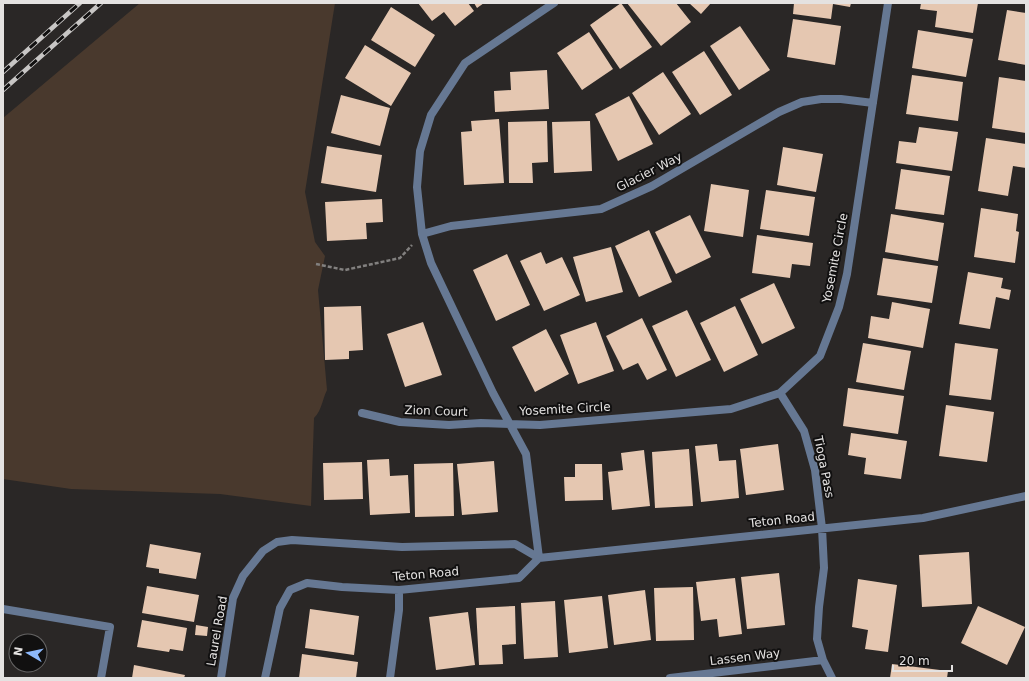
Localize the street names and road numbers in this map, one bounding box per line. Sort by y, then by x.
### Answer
street label: Glacier Way [614,150,684,194]
street label: Yosemite Circle [819,212,851,305]
street label: Yosemite Circle [518,400,611,418]
street label: Zion Court [404,403,468,419]
street label: Tioga Pass [811,434,837,499]
street label: Teton Road [747,510,816,531]
street label: Teton Road [391,564,460,584]
street label: Laurel Road [204,595,230,667]
street label: Lassen Way [709,646,781,668]

